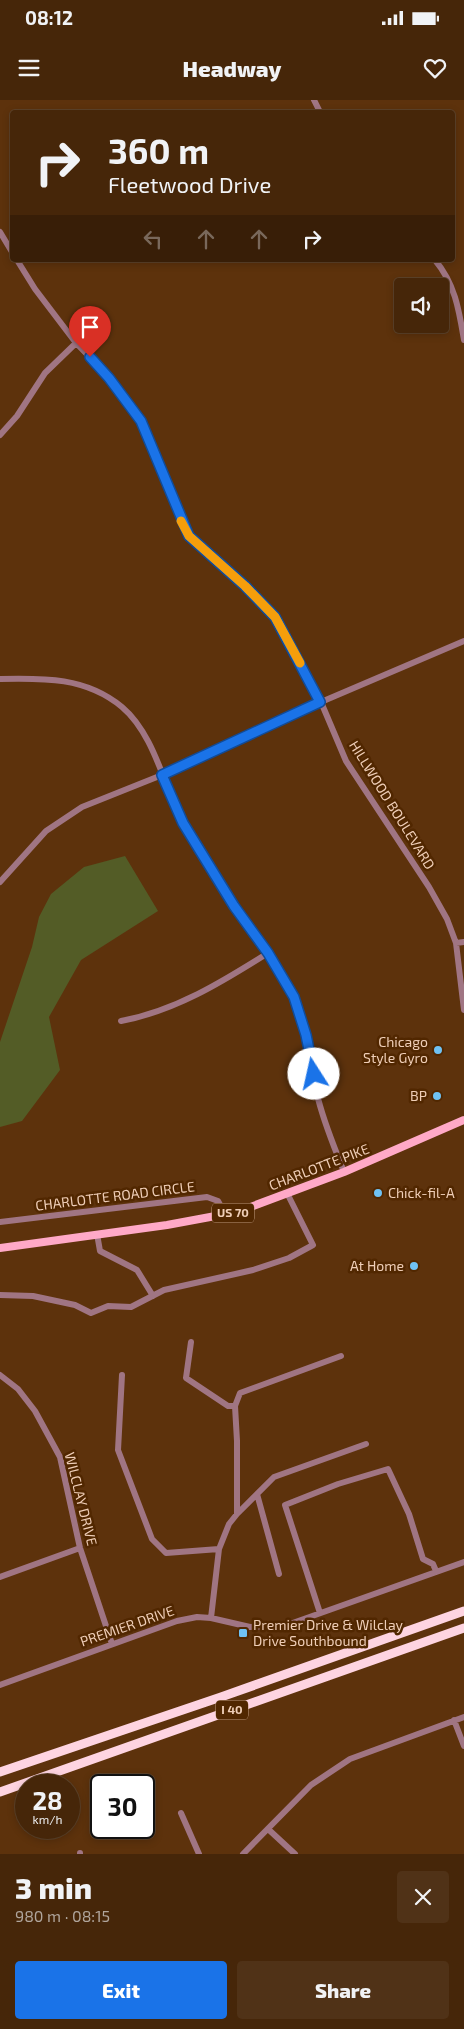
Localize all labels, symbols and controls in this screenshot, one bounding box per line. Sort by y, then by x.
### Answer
text: 08:12 [25,6,73,29]
icon: menu [15,54,43,82]
icon: heart [421,54,449,82]
text: Headway [183,55,281,81]
text: 360 m [108,129,209,171]
icon: right [25,130,90,195]
text: Fleetwood Drive [108,171,271,197]
icon: left [139,225,167,253]
icon: ahead [192,225,220,253]
icon: ahead [245,225,273,253]
icon: right [298,225,326,253]
map controls [394,278,449,333]
button: sound [394,278,449,333]
pin [69,306,111,357]
icon: arrive [76,313,104,341]
street label: HILLWOOD BOULEVARD [346,737,439,872]
place label: Chicago Style Gyro [363,1033,428,1066]
marker: Chicago Style Gyro [432,1044,444,1056]
position arrow [287,1047,339,1099]
place label: BP [410,1087,427,1104]
marker: BP [431,1090,443,1102]
street label: CHARLOTTE PIKE [266,1140,371,1193]
street label: CHARLOTTE ROAD CIRCLE [34,1177,196,1214]
place label: Chick-fil-A [388,1184,455,1201]
marker: Chick-fil-A [372,1187,384,1199]
road number: US 70 [212,1204,254,1222]
place label: At Home [350,1257,404,1274]
marker: At Home [408,1260,420,1272]
street label: WILCLAY DRIVE [62,1450,101,1548]
street label: PREMIER DRIVE [78,1601,176,1650]
place label: Premier Drive & Wilclay Drive Southbound [253,1616,404,1649]
marker: Premier Drive & Wilclay Drive Southbound [237,1627,249,1639]
road number: I 40 [216,1700,248,1720]
speed limit sign: 30 [90,1774,155,1839]
text: 28 [32,1785,63,1815]
text: km/h [33,1812,62,1826]
text: 3 min [15,1869,92,1905]
button: close [397,1871,449,1923]
text: 980 m · 08:15 [15,1906,110,1925]
button: Exit [15,1961,227,2019]
button: Share [237,1961,449,2019]

